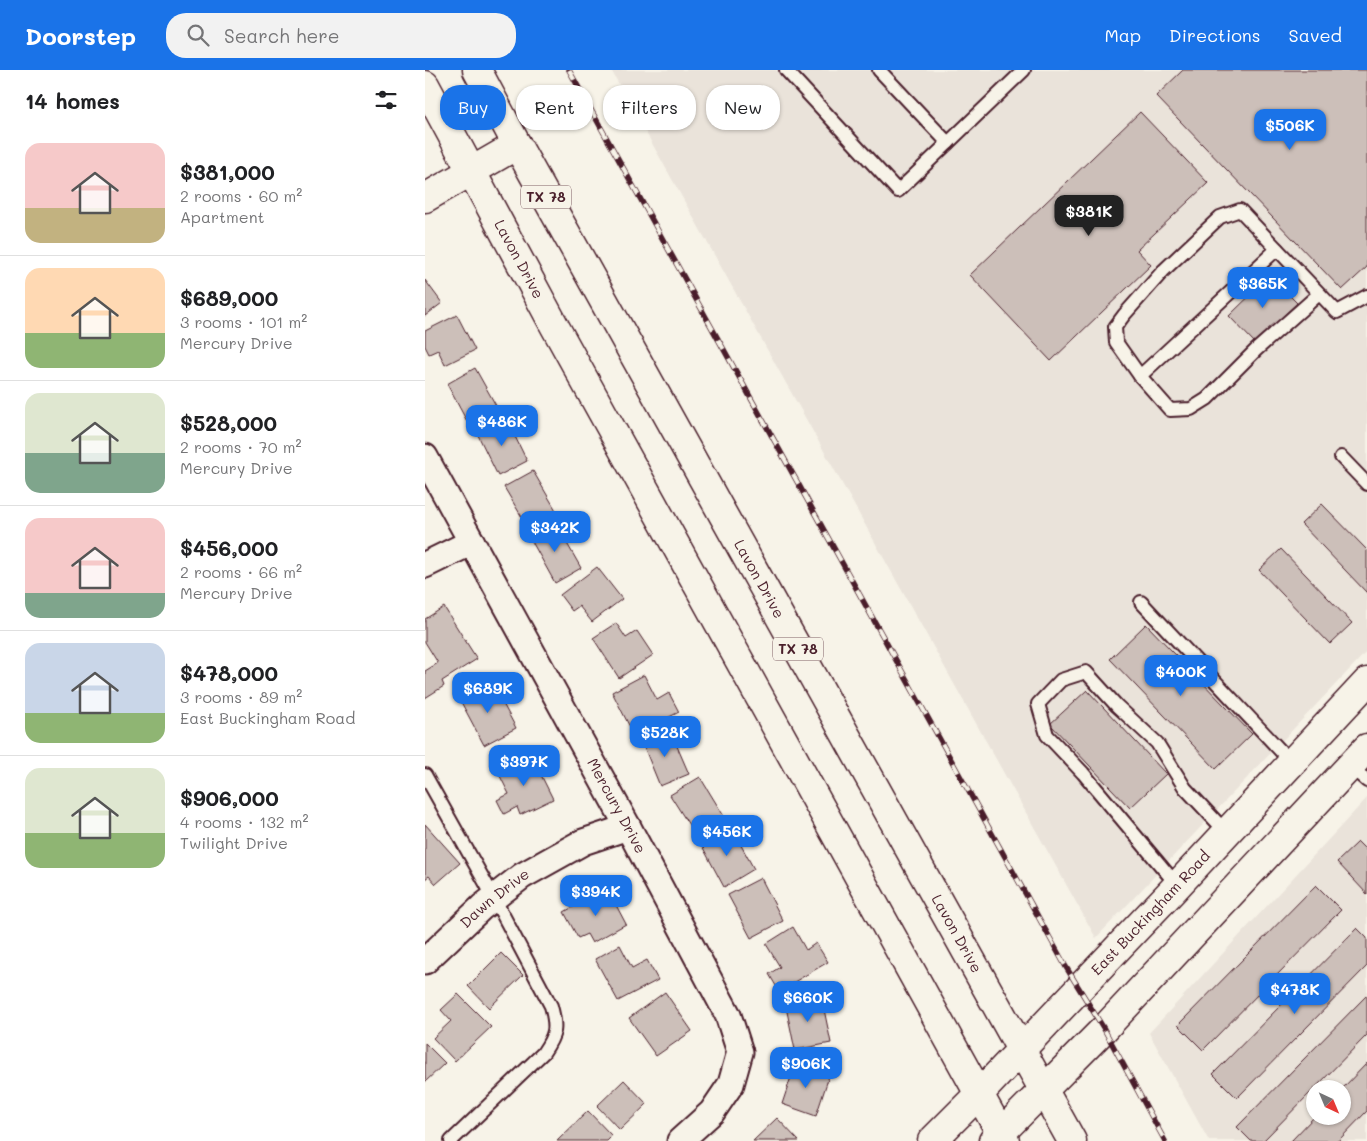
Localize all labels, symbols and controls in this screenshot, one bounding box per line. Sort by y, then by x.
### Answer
search box [166,13,516,58]
text: Doorstep [25,20,136,51]
icon: search [184,21,212,49]
text: Search here [224,23,340,48]
text: Map [1104,23,1141,47]
text: Directions [1169,23,1261,47]
text: Saved [1289,23,1342,47]
chip: Buy [440,85,506,130]
chip: Rent [516,85,593,130]
chip: Filters [603,85,696,130]
chip: New [706,85,780,130]
icon: filters [372,86,400,114]
text: 14 homes [25,87,120,114]
pin: $506K [1255,108,1325,151]
text: $506K [1265,114,1315,135]
text: $381,000 [180,158,275,185]
icon: home [65,163,125,223]
text: 2 rooms · 60 m² [180,185,302,206]
road number: TX 78 [521,185,571,208]
pin: $381K [1054,194,1124,237]
text: $381K [1065,200,1113,221]
text: Apartment [180,206,265,227]
street label: Lavon Drive [490,216,549,302]
pin: $365K [1228,266,1298,309]
text: $365K [1238,272,1288,293]
text: $689,000 [180,284,278,311]
icon: home [65,288,125,348]
text: 3 rooms · 101 m² [180,311,307,332]
text: Mercury Drive [180,332,293,353]
pin: $486K [467,404,537,447]
text: $528,000 [180,409,277,436]
text: $486K [477,410,527,431]
icon: home [65,413,125,473]
text: 2 rooms · 70 m² [180,436,301,457]
text: Mercury Drive [180,457,293,478]
pin: $342K [520,510,590,553]
text: $342K [530,516,580,537]
text: $456,000 [180,534,278,561]
street label: Lavon Drive [730,536,790,621]
icon: home [65,538,125,598]
text: 2 rooms · 66 m² [180,561,302,582]
text: Mercury Drive [180,582,293,603]
road number: TX 78 [773,638,823,660]
pin: $400K [1146,654,1216,697]
text: $478,000 [180,659,278,686]
text: $400K [1155,660,1207,681]
icon: home [65,663,125,723]
pin: $689K [453,672,523,714]
text: $689K [463,677,513,698]
text: 3 rooms · 89 m² [180,686,302,707]
text: East Buckingham Road [180,707,355,728]
pin: $528K [630,716,700,758]
text: $528K [641,721,689,742]
pin: $397K [489,744,559,787]
text: $397K [500,750,548,771]
street label: Mercury Drive [583,754,651,857]
text: $906,000 [180,784,279,811]
icon: home [65,788,125,848]
text: 4 rooms · 132 m² [180,811,309,832]
pin: $456K [692,814,762,857]
text: $456K [702,820,752,841]
text: Twilight Drive [180,832,288,853]
street label: East Buckingham Road [1086,846,1214,979]
street label: Dawn Drive [455,863,532,932]
pin: $394K [561,874,631,917]
text: $394K [571,880,621,901]
street label: Lavon Drive [928,890,987,976]
pin: $478K [1260,972,1330,1015]
text: $478K [1270,978,1320,999]
pin: $660K [773,980,843,1023]
text: $660K [783,986,833,1007]
pin: $906K [771,1046,841,1089]
text: $906K [781,1052,831,1073]
north arrow [1306,1080,1351,1125]
map controls [1306,1080,1351,1125]

